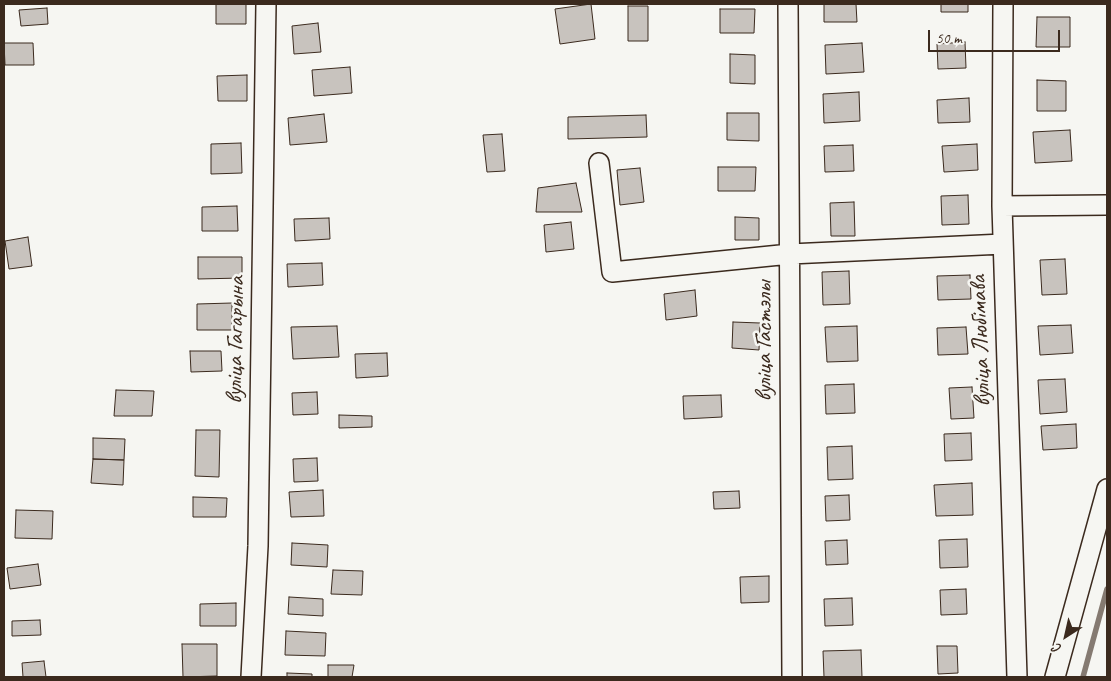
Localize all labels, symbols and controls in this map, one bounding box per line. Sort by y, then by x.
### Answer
scale bar [931,20,1064,52]
text: 50 m [936,29,962,48]
street label: вуліца Любімава [964,275,998,407]
street label: вуліца Гагарына [220,276,252,404]
street label: вуліца Гастэлы [751,280,779,402]
north arrow [1041,611,1091,661]
text: С [1049,640,1065,658]

